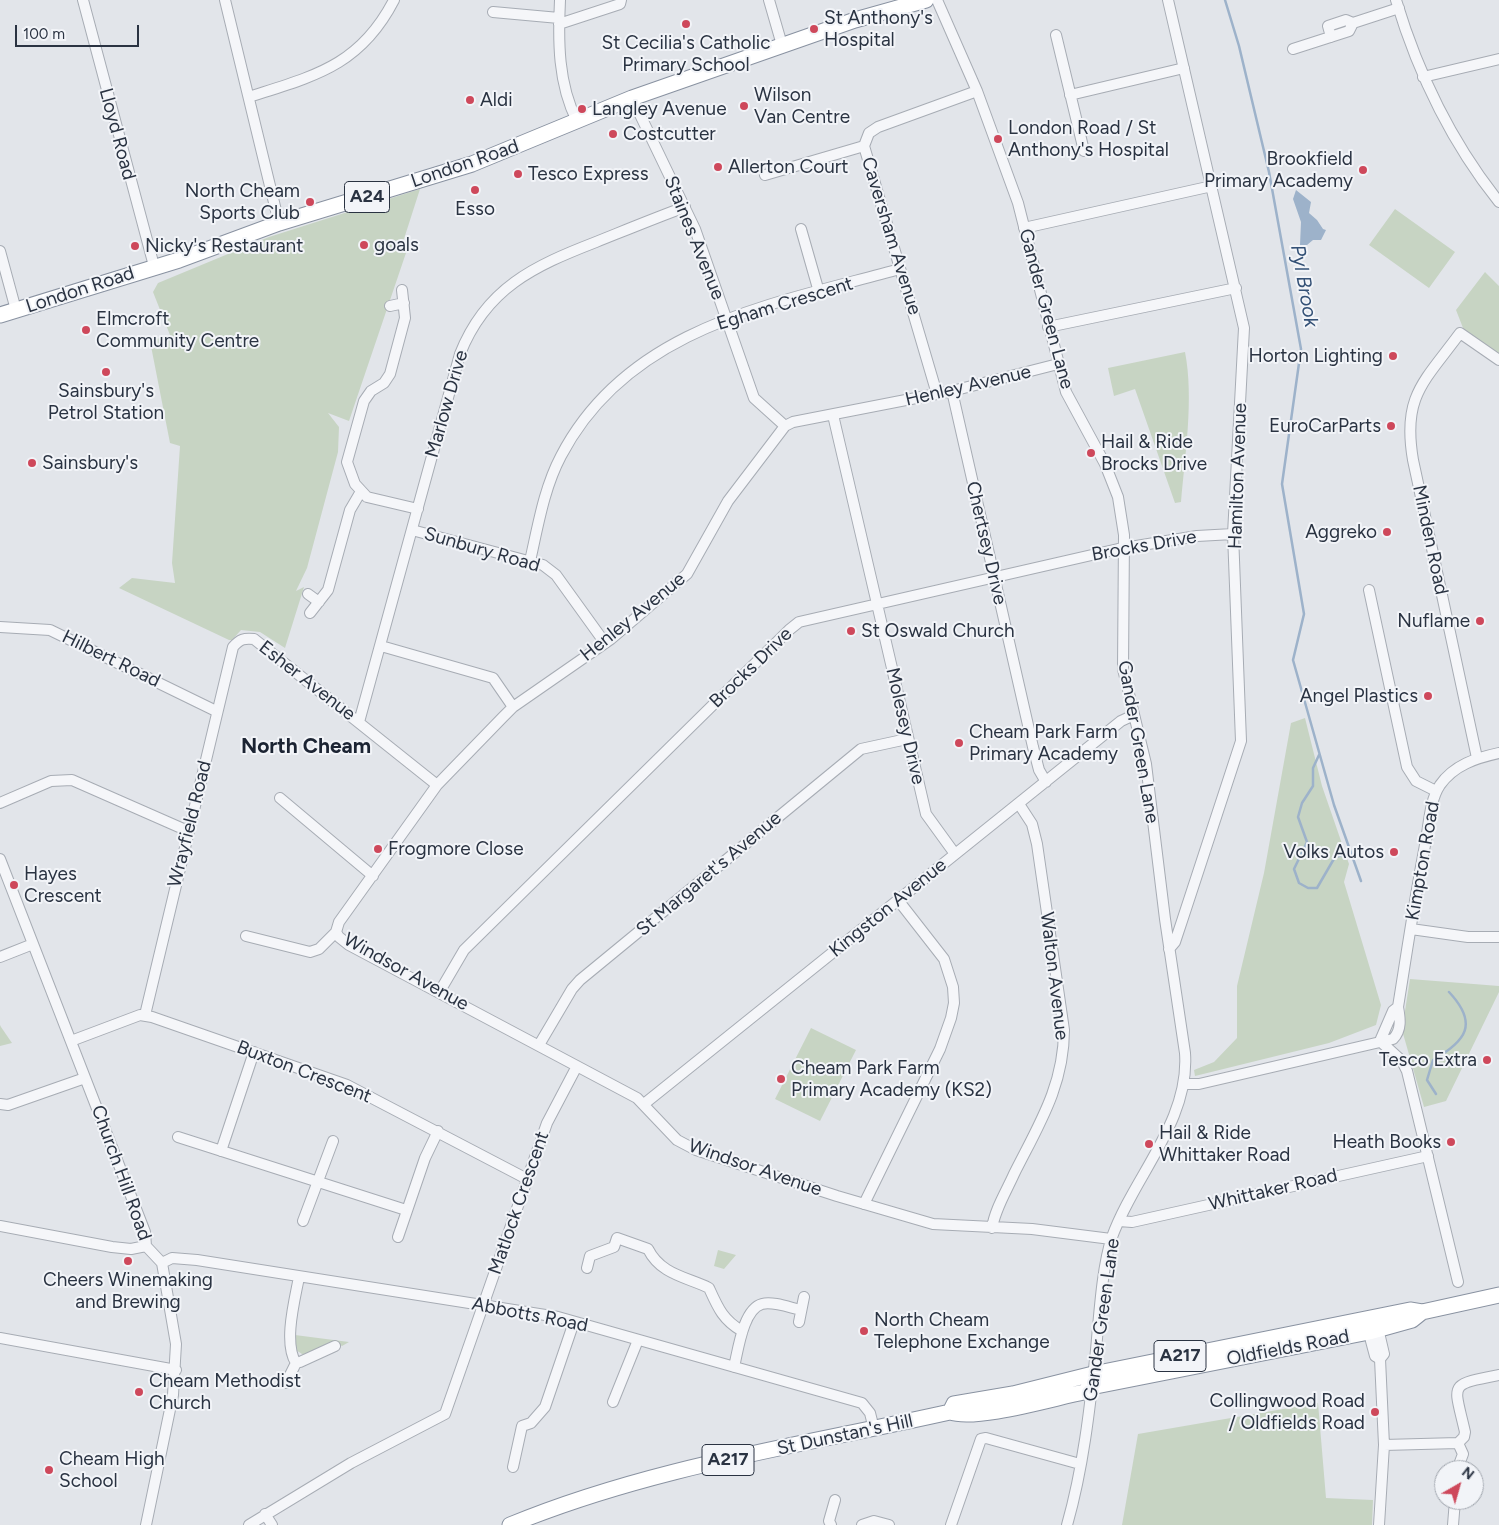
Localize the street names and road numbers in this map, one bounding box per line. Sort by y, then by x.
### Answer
street label: Lloyd Road [94,86,140,182]
street label: London Road [408,135,522,193]
street label: Caversham Avenue [856,154,926,318]
street label: Staines Avenue [659,173,729,303]
road number: A24 [344,182,390,212]
street label: Gander Green Lane [1014,226,1078,392]
street label: London Road [23,262,137,318]
street label: Egham Crescent [714,272,856,336]
street label: Marlow Drive [421,348,473,460]
street label: Henley Avenue [903,360,1033,412]
street label: Hamilton Avenue [1224,402,1252,550]
street label: Chertsey Drive [961,479,1011,607]
street label: Minden Road [1407,483,1453,597]
street label: Sunbury Road [421,523,543,577]
street label: Brocks Drive [1090,526,1198,566]
street label: Henley Avenue [576,568,690,666]
street label: Brocks Drive [705,623,797,713]
street label: Hilbert Road [58,625,164,693]
street label: Esher Avenue [254,636,360,726]
street label: Gander Green Lane [1112,659,1164,825]
street label: Molesey Drive [880,665,930,787]
street label: Wrayfield Road [163,758,217,890]
street label: Kimpton Road [1401,800,1445,922]
street label: St Margaret's Avenue [632,807,786,941]
street label: Kingston Avenue [825,854,951,962]
street label: Walton Avenue [1035,911,1073,1041]
street label: Windsor Avenue [339,928,473,1016]
street label: Buxton Crescent [233,1036,375,1108]
street label: Church Hill Road [86,1102,156,1244]
street label: Matlock Crescent [484,1128,554,1278]
street label: Windsor Avenue [685,1134,825,1202]
street label: Whittaker Road [1206,1164,1340,1216]
street label: Gander Green Lane [1079,1237,1125,1403]
street label: Abbotts Road [470,1293,590,1337]
street label: Oldfields Road [1225,1325,1351,1371]
road number: A217 [1154,1340,1206,1372]
street label: St Dunstan's Hill [775,1409,915,1461]
road number: A217 [702,1444,754,1476]

